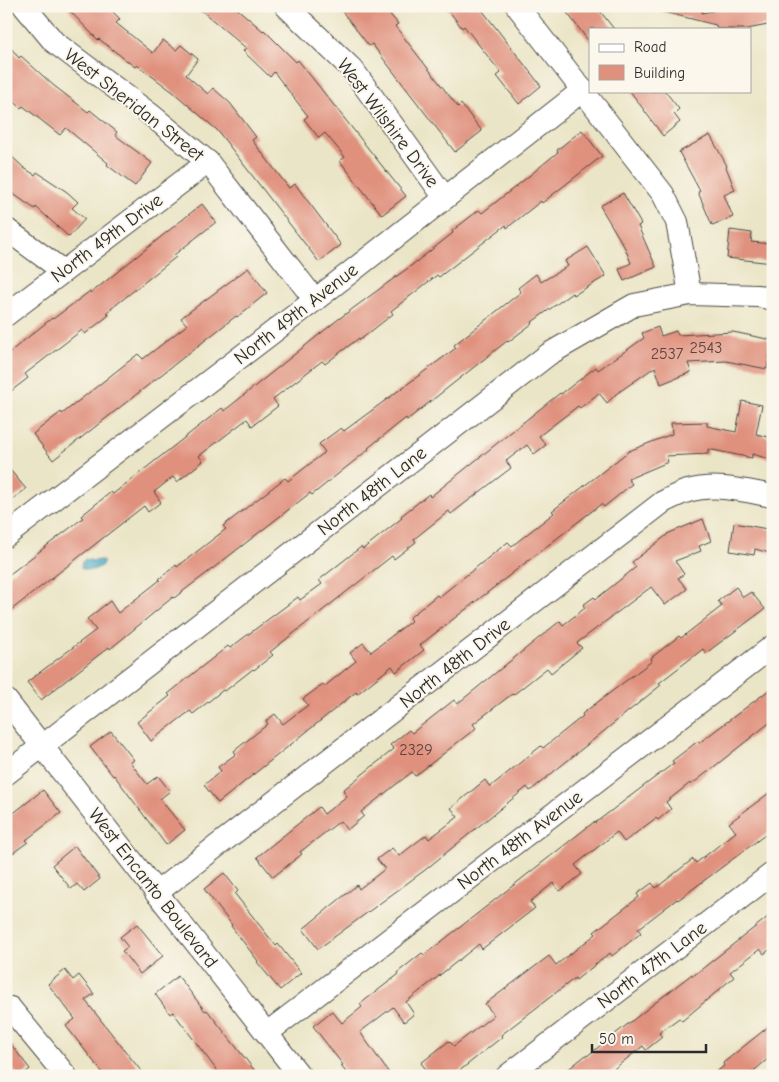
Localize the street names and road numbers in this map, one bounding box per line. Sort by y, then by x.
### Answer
street label: West Sheridan Street [60,44,208,167]
street label: West Wilshire Drive [332,54,444,192]
street label: North 49th Drive [47,189,167,287]
street label: North 49th Avenue [230,259,362,369]
street label: North 48th Lane [313,442,431,540]
street label: North 48th Drive [395,613,515,713]
street label: North 48th Avenue [453,786,587,894]
street label: West Encanto Boulevard [84,804,222,972]
street label: North 47th Lane [593,917,711,1013]

